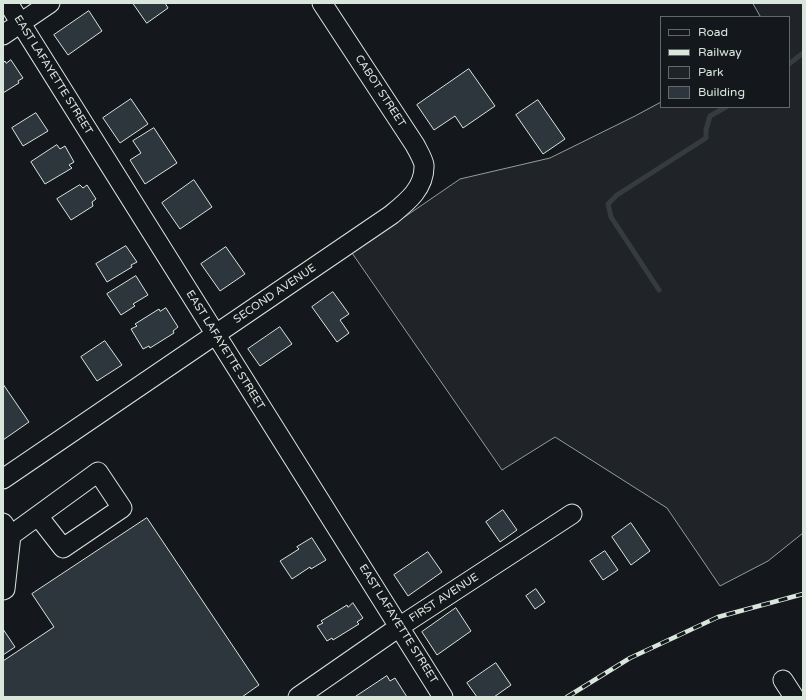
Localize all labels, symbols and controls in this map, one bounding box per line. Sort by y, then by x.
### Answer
street label: EAST LAFAYETTE STREET [11,13,95,137]
legend [660,16,790,108]
text: Road [698,25,728,39]
text: Railway [698,45,742,59]
street label: CABOT STREET [352,52,408,130]
text: Park [698,65,724,79]
text: Building [698,85,745,99]
street label: SECOND AVENUE [231,262,319,326]
street label: EAST LAFAYETTE STREET [183,288,267,412]
street label: EAST LAFAYETTE STREET [356,562,440,686]
street label: FIRST AVENUE [407,571,481,625]

